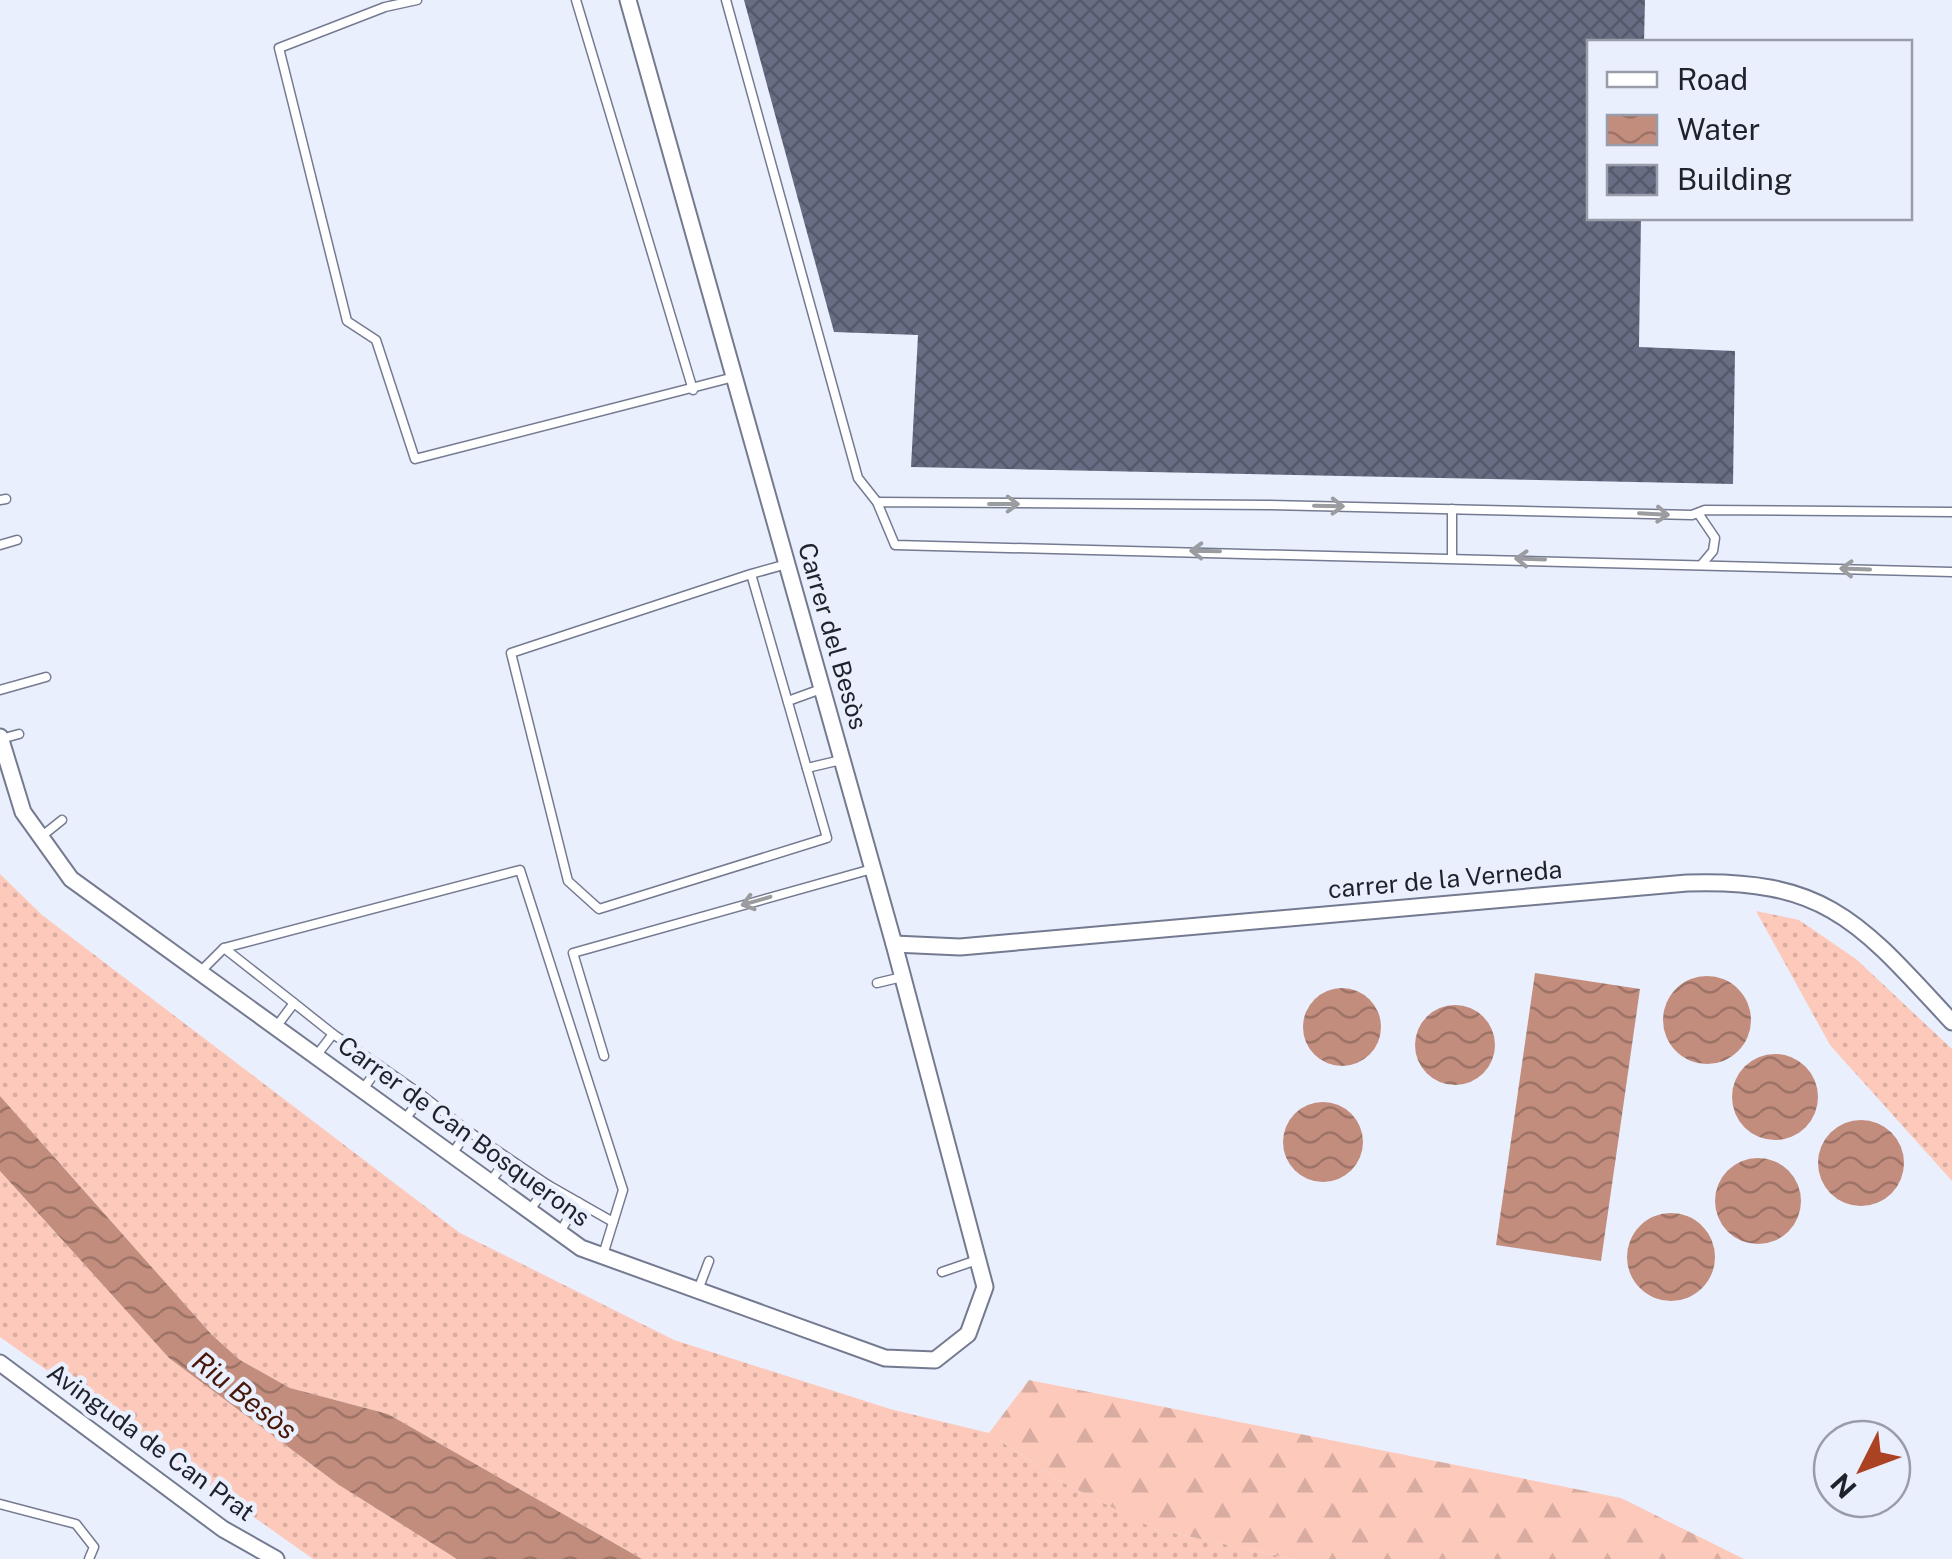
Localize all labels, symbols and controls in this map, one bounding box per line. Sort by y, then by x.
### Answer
legend [1587,40,1912,220]
text: Road [1677,61,1748,97]
text: Water [1677,111,1760,147]
text: Building [1677,161,1792,197]
one-way arrow [988,494,1020,513]
one-way arrow [1313,497,1345,516]
one-way arrow [1638,504,1670,523]
street label: Carrer del Besòs [792,539,874,733]
one-way arrow [1189,541,1221,560]
one-way arrow [1514,549,1546,568]
one-way arrow [1839,559,1871,578]
street label: carrer de la Verneda [1327,854,1563,904]
one-way arrow [741,893,772,912]
street label: Carrer de Can Bosquerons [332,1030,596,1232]
water label: Riu Besòs [186,1344,304,1446]
street label: Avinguda de Can Prat [42,1357,260,1527]
north arrow [1812,1419,1912,1519]
text: N [1823,1467,1863,1505]

